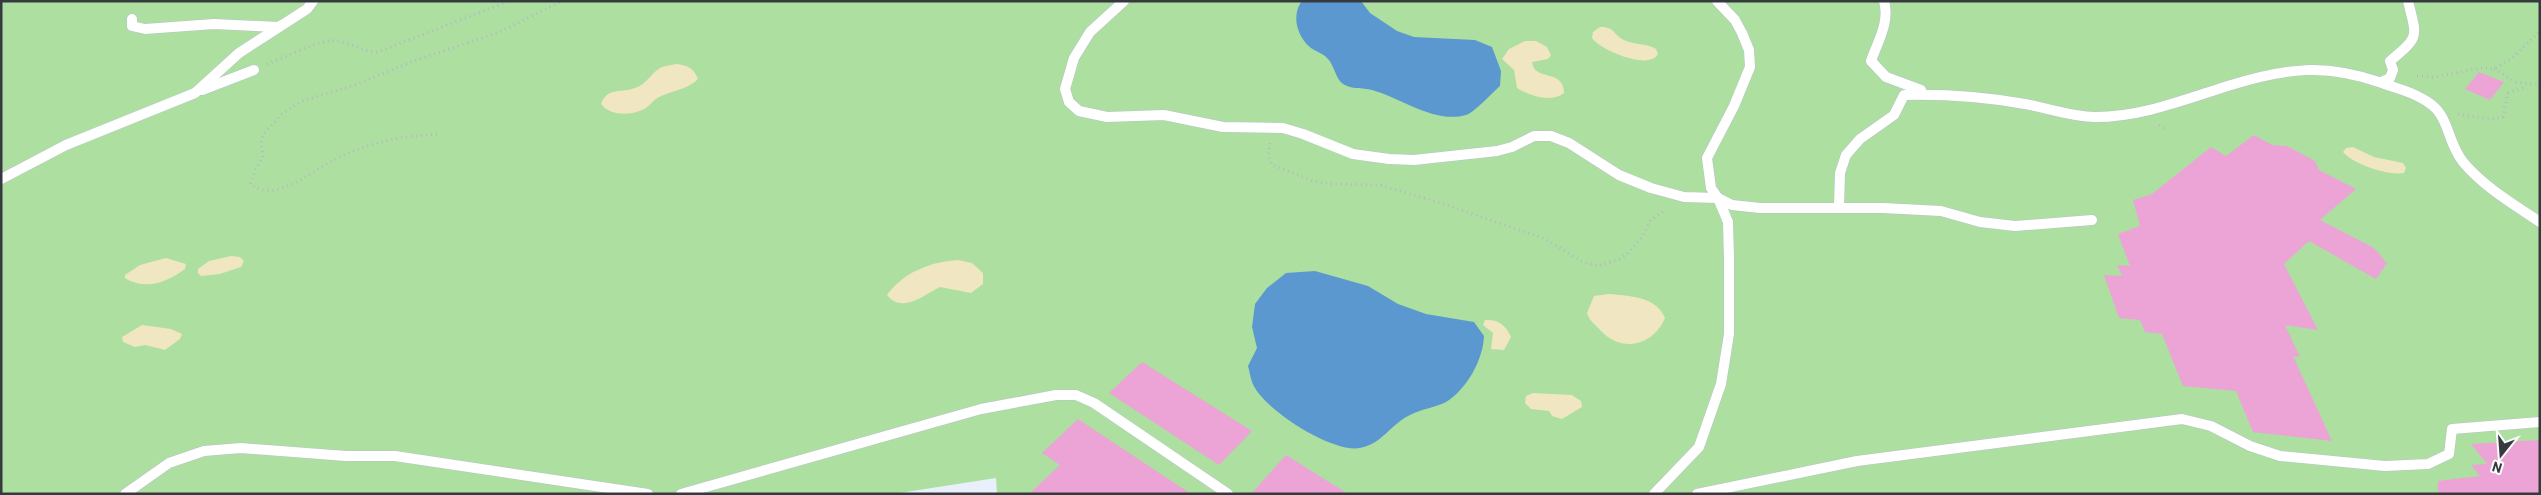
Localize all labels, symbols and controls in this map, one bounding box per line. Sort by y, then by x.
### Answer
north arrow [2476,430,2526,480]
text: N [2490,458,2504,477]

